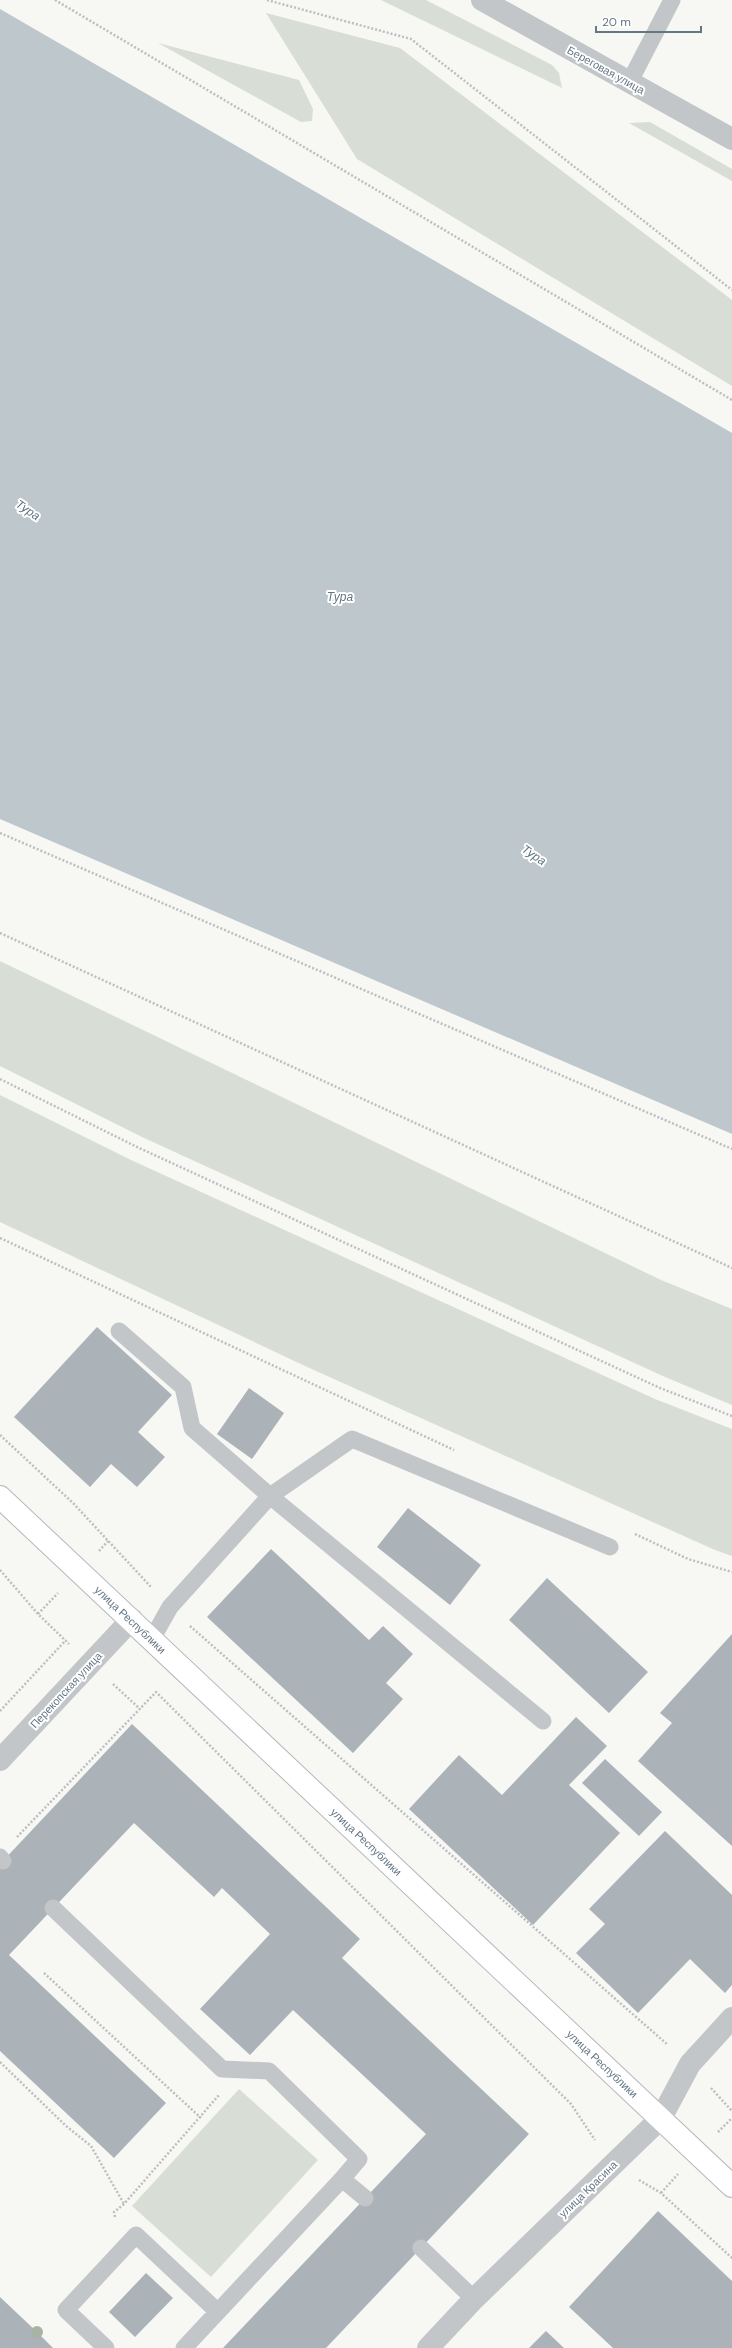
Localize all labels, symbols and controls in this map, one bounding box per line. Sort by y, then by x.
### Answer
scale bar [596,8,701,34]
text: 20 m [602,14,631,30]
street label: Береговая улица [565,43,648,97]
water label: Тура [13,496,44,524]
water label: Тура [327,589,353,605]
water label: Тура [519,841,550,869]
street label: улица Республики [92,1583,169,1657]
street label: Перекопская улица [27,1648,105,1731]
street label: улица Республики [328,1805,405,1879]
street label: улица Республики [564,2027,641,2101]
street label: улица Красина [556,2157,621,2220]

